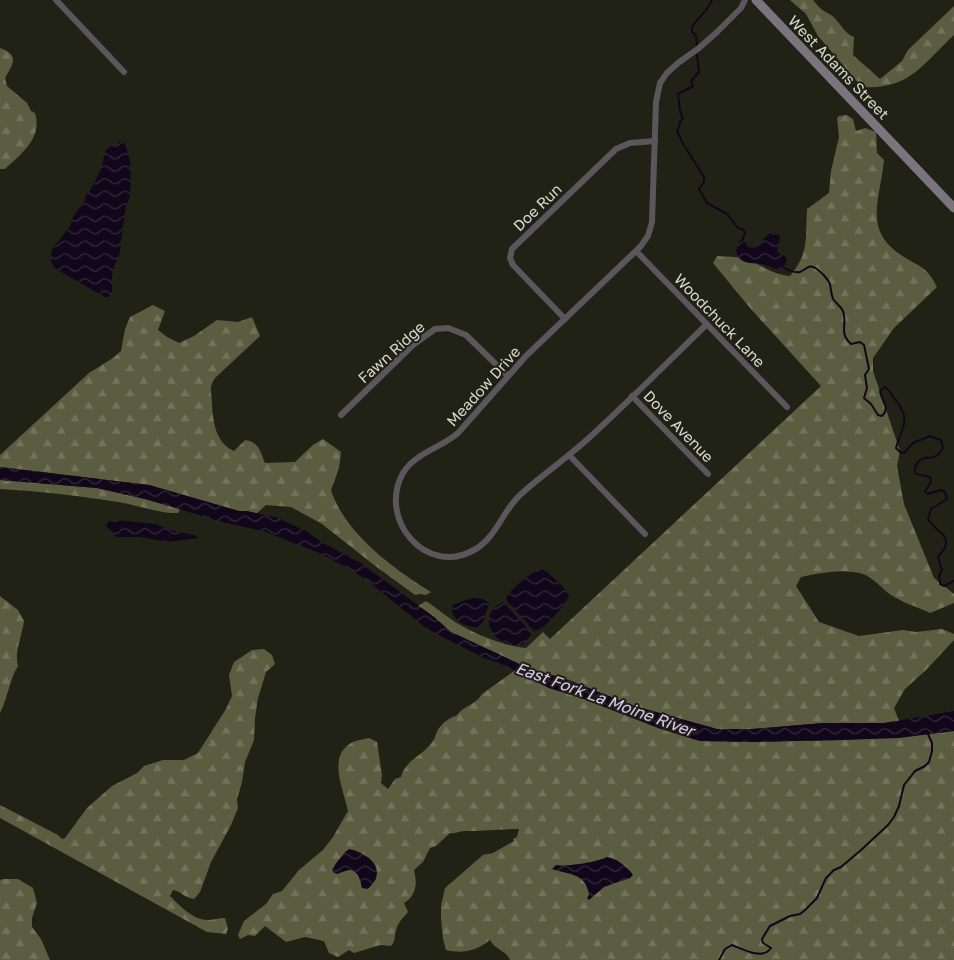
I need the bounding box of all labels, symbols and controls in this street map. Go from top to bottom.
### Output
street label: West Adams Street [785,11,893,123]
street label: Doe Run [509,180,565,234]
street label: Woodchuck Lane [671,270,769,371]
street label: Fawn Ridge [354,317,428,387]
street label: Meadow Drive [442,342,524,430]
street label: Dove Avenue [640,386,718,466]
water label: East Fork La Moine River [513,657,699,742]

